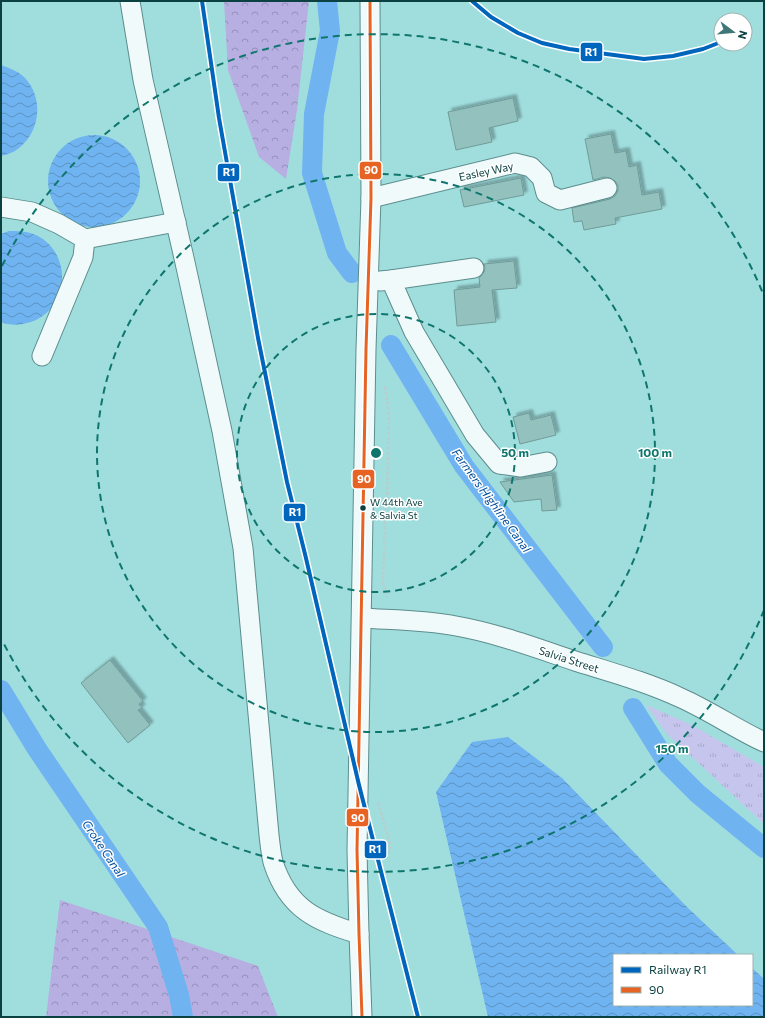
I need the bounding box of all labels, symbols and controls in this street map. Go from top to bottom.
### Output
north arrow [713,12,753,52]
text: N [736,29,750,41]
line badge: R1 [580,42,603,62]
text: R1 [585,45,597,58]
street label: Easley Way [457,159,515,183]
line badge: 90 [359,161,382,180]
line badge: R1 [217,163,240,182]
text: 90 [364,163,378,176]
text: R1 [223,165,235,178]
water label: Farmers Highline Canal [450,445,535,555]
text: 50 m [501,445,529,459]
text: 100 m [638,445,672,459]
centre of rings [369,446,383,460]
line badge: 90 [352,469,375,489]
text: 90 [357,472,371,485]
place label: W 44th Ave & Salvia St [370,496,423,521]
line badge: R1 [283,503,306,522]
marker: W 44th Ave & Salvia St [358,503,368,513]
text: R1 [289,505,301,518]
street label: Salvia Street [537,643,601,675]
text: 150 m [655,741,689,755]
line badge: 90 [346,808,369,827]
text: 90 [351,811,365,824]
water label: Croke Canal [80,817,129,880]
line badge: R1 [364,840,387,859]
text: R1 [369,842,381,855]
legend [613,954,753,1006]
text: Railway R1 [649,962,707,976]
text: 90 [649,982,664,996]

